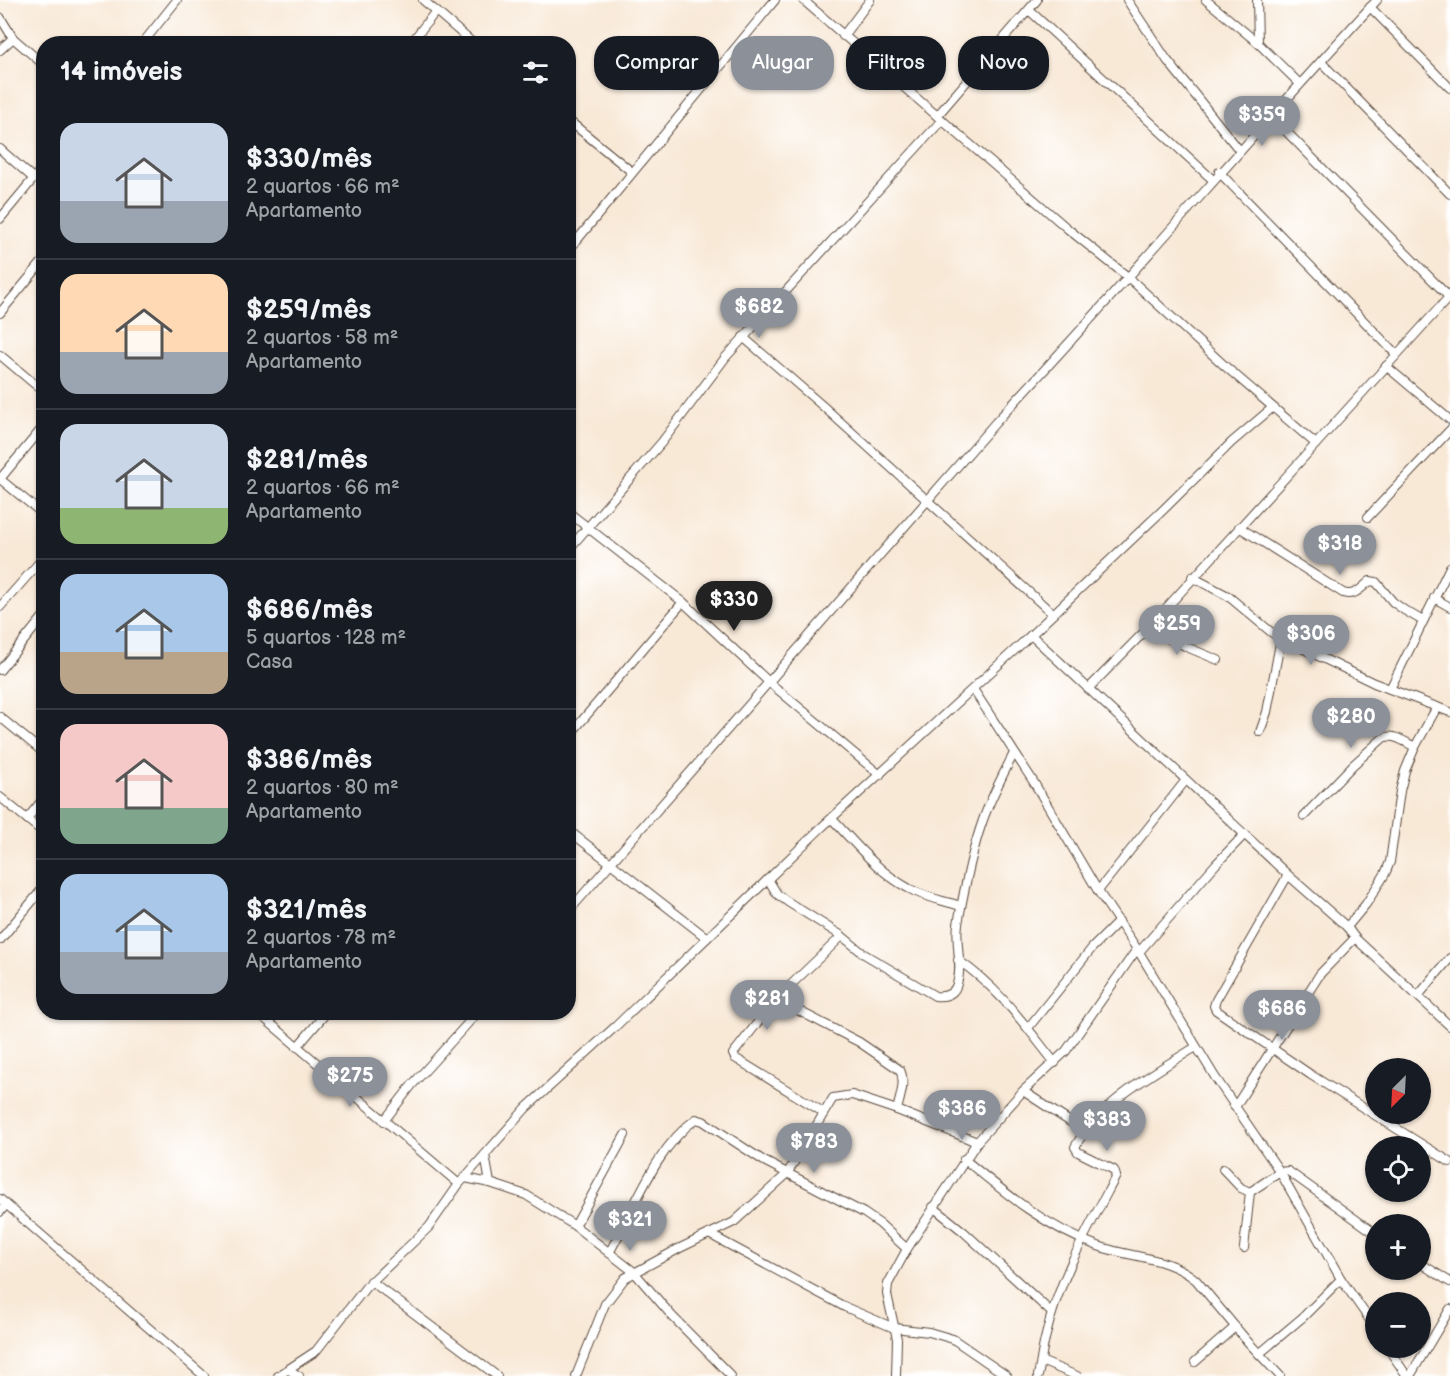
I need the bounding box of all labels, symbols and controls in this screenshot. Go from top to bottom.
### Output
chip: Comprar [594,36,719,90]
chip: Alugar [731,36,834,90]
chip: Filtros [846,36,946,90]
chip: Novo [958,36,1049,90]
icon: filters [519,56,552,89]
text: 14 imóveis [60,57,182,88]
pin: $359 [1226,96,1298,147]
text: $359 [1238,103,1286,127]
text: $330/mês [246,144,372,175]
icon: home [108,147,180,219]
text: 2 quartos · 66 m² [246,175,400,199]
text: Apartamento [246,199,362,223]
pin: $682 [723,288,795,339]
text: $259/mês [246,295,371,326]
text: $682 [734,295,784,319]
icon: home [108,298,180,370]
text: 2 quartos · 58 m² [246,326,398,350]
text: Apartamento [246,350,362,374]
text: $281/mês [246,445,368,476]
icon: home [108,448,180,520]
text: 2 quartos · 66 m² [246,476,400,500]
text: Apartamento [246,500,362,524]
pin: $318 [1304,525,1376,576]
text: $318 [1317,532,1363,556]
pin: $330 [698,581,770,632]
text: $330 [710,588,759,612]
text: $686/mês [246,595,373,626]
icon: home [108,598,180,670]
pin: $259 [1141,605,1213,656]
text: $259 [1153,612,1201,636]
pin: $306 [1275,615,1347,666]
text: $306 [1286,622,1336,646]
text: 5 quartos · 128 m² [246,626,406,650]
text: Casa [246,650,293,674]
pin: $280 [1315,698,1387,749]
text: $280 [1326,705,1376,729]
text: $386/mês [246,745,372,776]
icon: home [108,748,180,820]
text: 2 quartos · 80 m² [246,776,399,800]
text: Apartamento [246,800,362,824]
text: $321/mês [246,895,367,926]
icon: home [108,898,180,970]
text: 2 quartos · 78 m² [246,926,396,950]
text: Apartamento [246,950,362,974]
pin: $281 [731,980,803,1031]
text: $281 [744,987,790,1011]
pin: $686 [1246,990,1318,1041]
text: $686 [1257,997,1307,1021]
pin: $275 [314,1057,386,1108]
north arrow [1365,1058,1431,1124]
map controls [1365,1058,1431,1358]
text: $275 [326,1064,374,1088]
pin: $386 [926,1090,998,1141]
text: $386 [938,1097,987,1121]
pin: $383 [1071,1101,1143,1152]
text: $383 [1083,1108,1131,1132]
pin: $783 [778,1123,850,1174]
text: $783 [790,1130,838,1154]
button: locate [1365,1136,1431,1202]
pin: $321 [594,1201,666,1252]
text: $321 [608,1208,652,1232]
button: + [1365,1214,1431,1280]
button: − [1365,1292,1431,1358]

